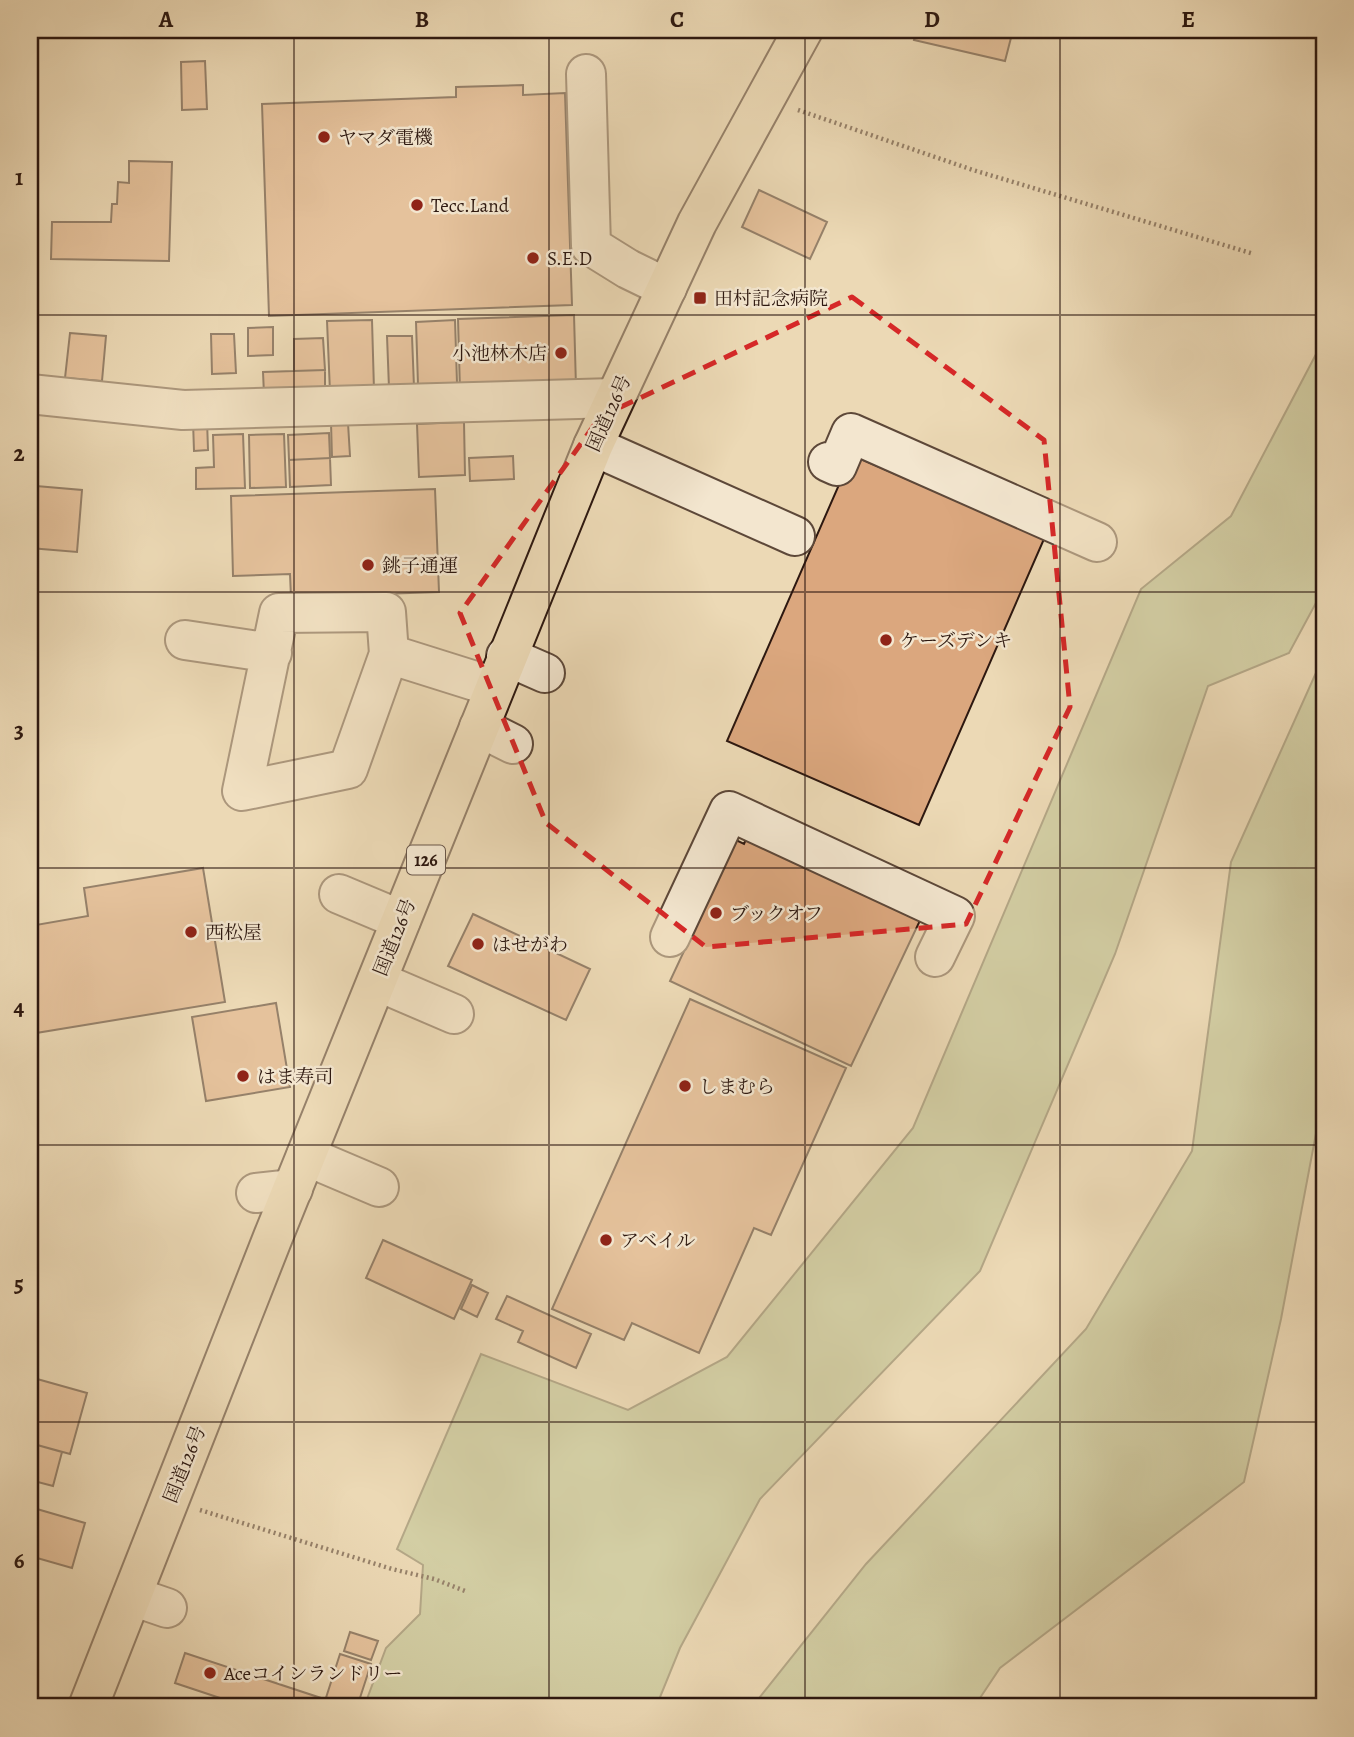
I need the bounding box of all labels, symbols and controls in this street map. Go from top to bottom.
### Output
text: A [158,4,174,35]
text: B [415,4,429,35]
text: C [670,4,684,35]
text: D [924,4,940,35]
text: E [1181,4,1195,35]
place label: ヤマダ電機 [338,125,433,151]
marker: ヤマダ電機 [316,129,332,145]
text: 1 [15,162,23,193]
place label: Tecc.Land [431,193,510,219]
marker: Tecc.Land [409,197,425,213]
place label: S.E.D [547,246,592,272]
marker: S.E.D [525,250,541,266]
place label: 田村記念病院 [714,286,828,312]
marker: 田村記念病院 [692,290,708,306]
place label: 小池林木店 [452,341,547,367]
marker: 小池林木店 [553,345,569,361]
street label: 国道126号 [581,371,637,456]
text: 2 [13,438,25,469]
place label: 銚子通運 [382,553,458,579]
marker: 銚子通運 [360,557,376,573]
place label: ケーズデンキ [900,628,1012,654]
marker: ケーズデンキ [878,632,894,648]
text: 3 [14,715,24,746]
road number: 126 [407,846,445,874]
street label: 国道126号 [368,895,422,980]
place label: ブックオフ [730,901,823,927]
marker: ブックオフ [708,905,724,921]
place label: 西松屋 [205,920,262,946]
marker: 西松屋 [183,924,199,940]
place label: はせがわ [492,932,568,958]
marker: はせがわ [470,936,486,952]
text: 4 [14,992,25,1023]
place label: はま寿司 [257,1064,333,1090]
marker: はま寿司 [235,1068,251,1084]
place label: しまむら [699,1074,775,1100]
marker: しまむら [677,1078,693,1094]
place label: アベイル [620,1228,695,1254]
marker: アベイル [598,1232,614,1248]
text: 5 [14,1268,24,1299]
street label: 国道126号 [158,1422,212,1507]
text: 6 [14,1545,25,1576]
place label: Aceコインランドリー [223,1661,403,1687]
marker: Aceコインランドリー [202,1665,218,1681]

